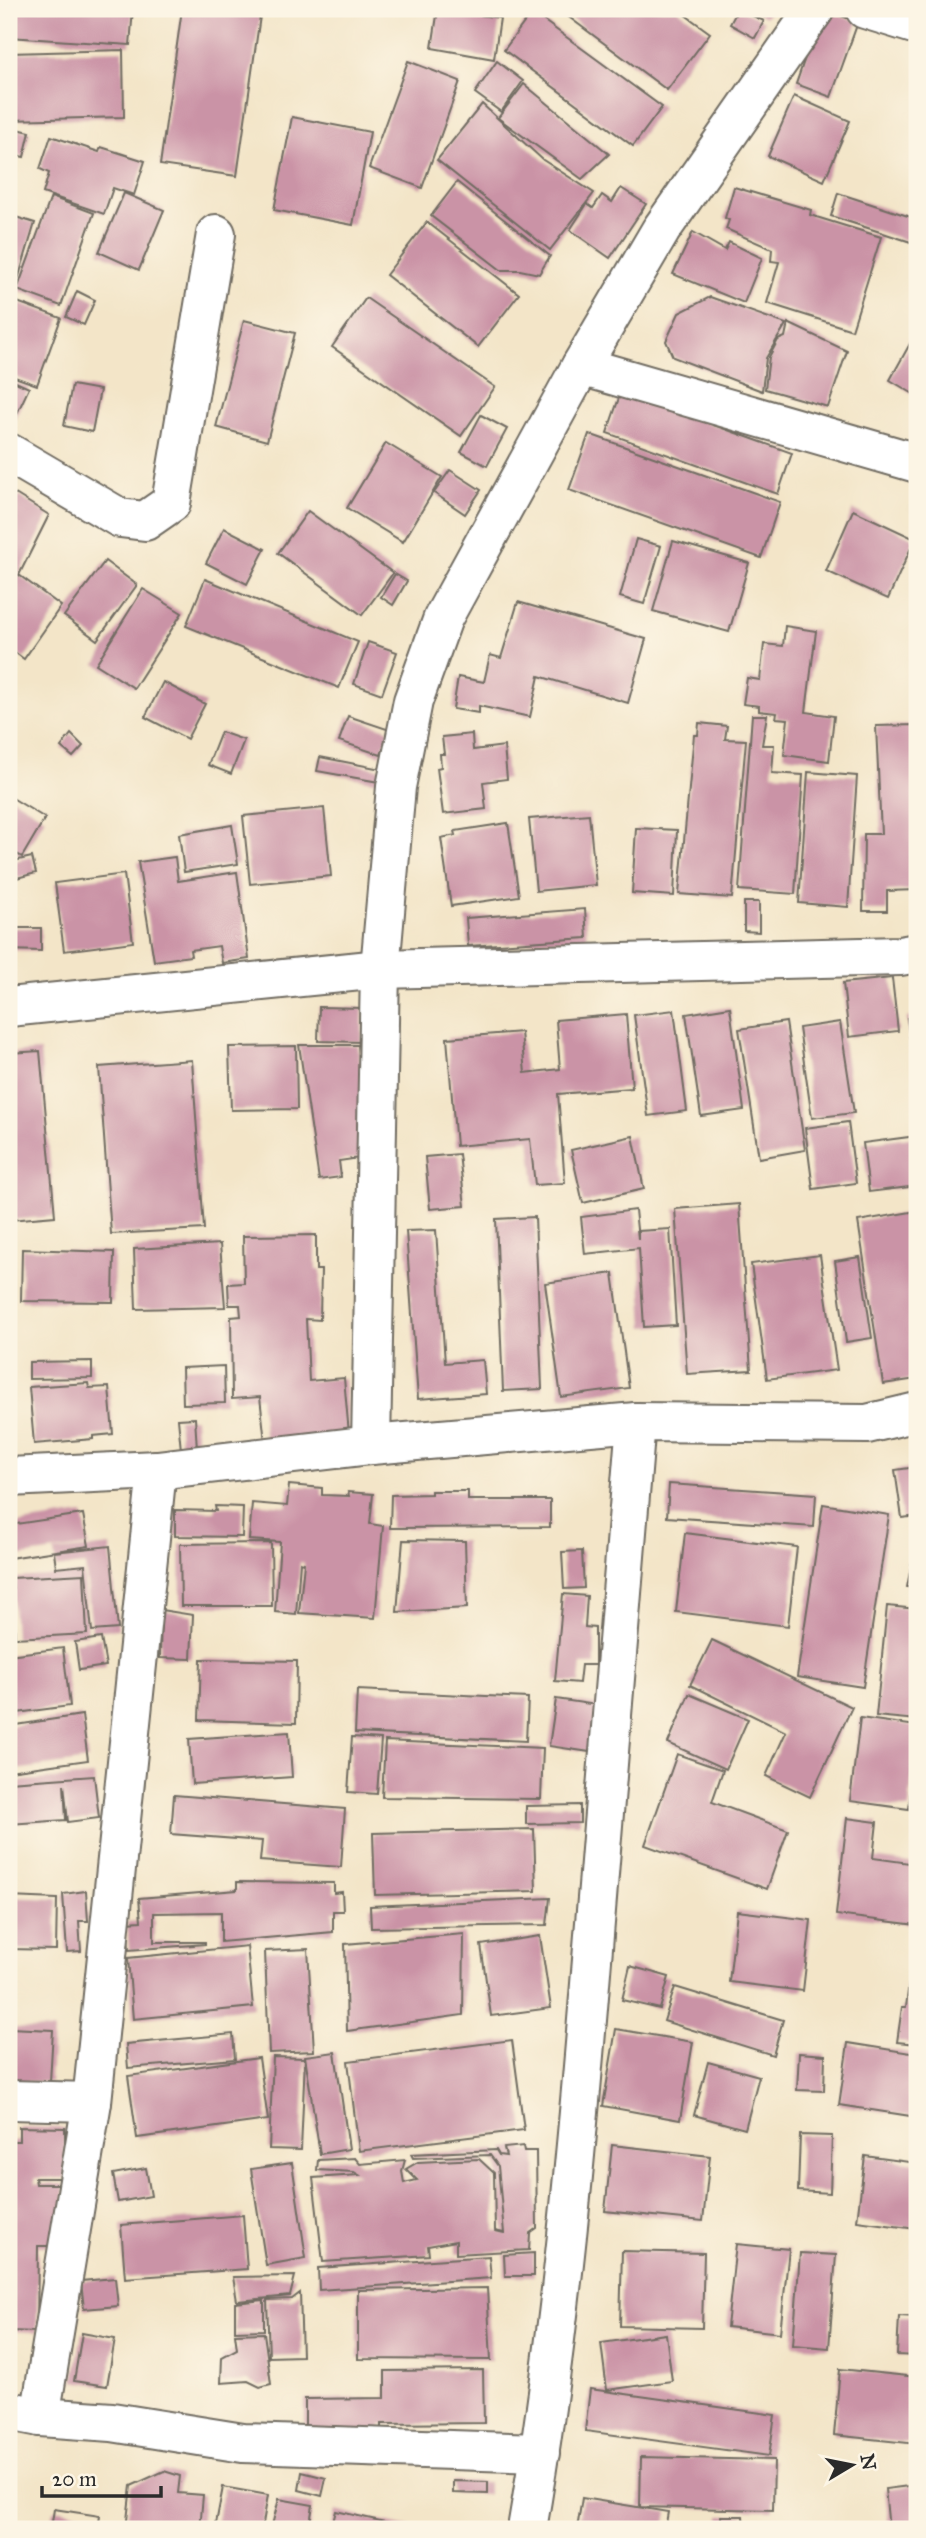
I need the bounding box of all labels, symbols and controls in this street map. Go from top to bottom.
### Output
north arrow [818,2430,888,2500]
text: N [856,2452,881,2472]
scale bar [42,2454,161,2498]
text: 20 m [52,2466,97,2492]

